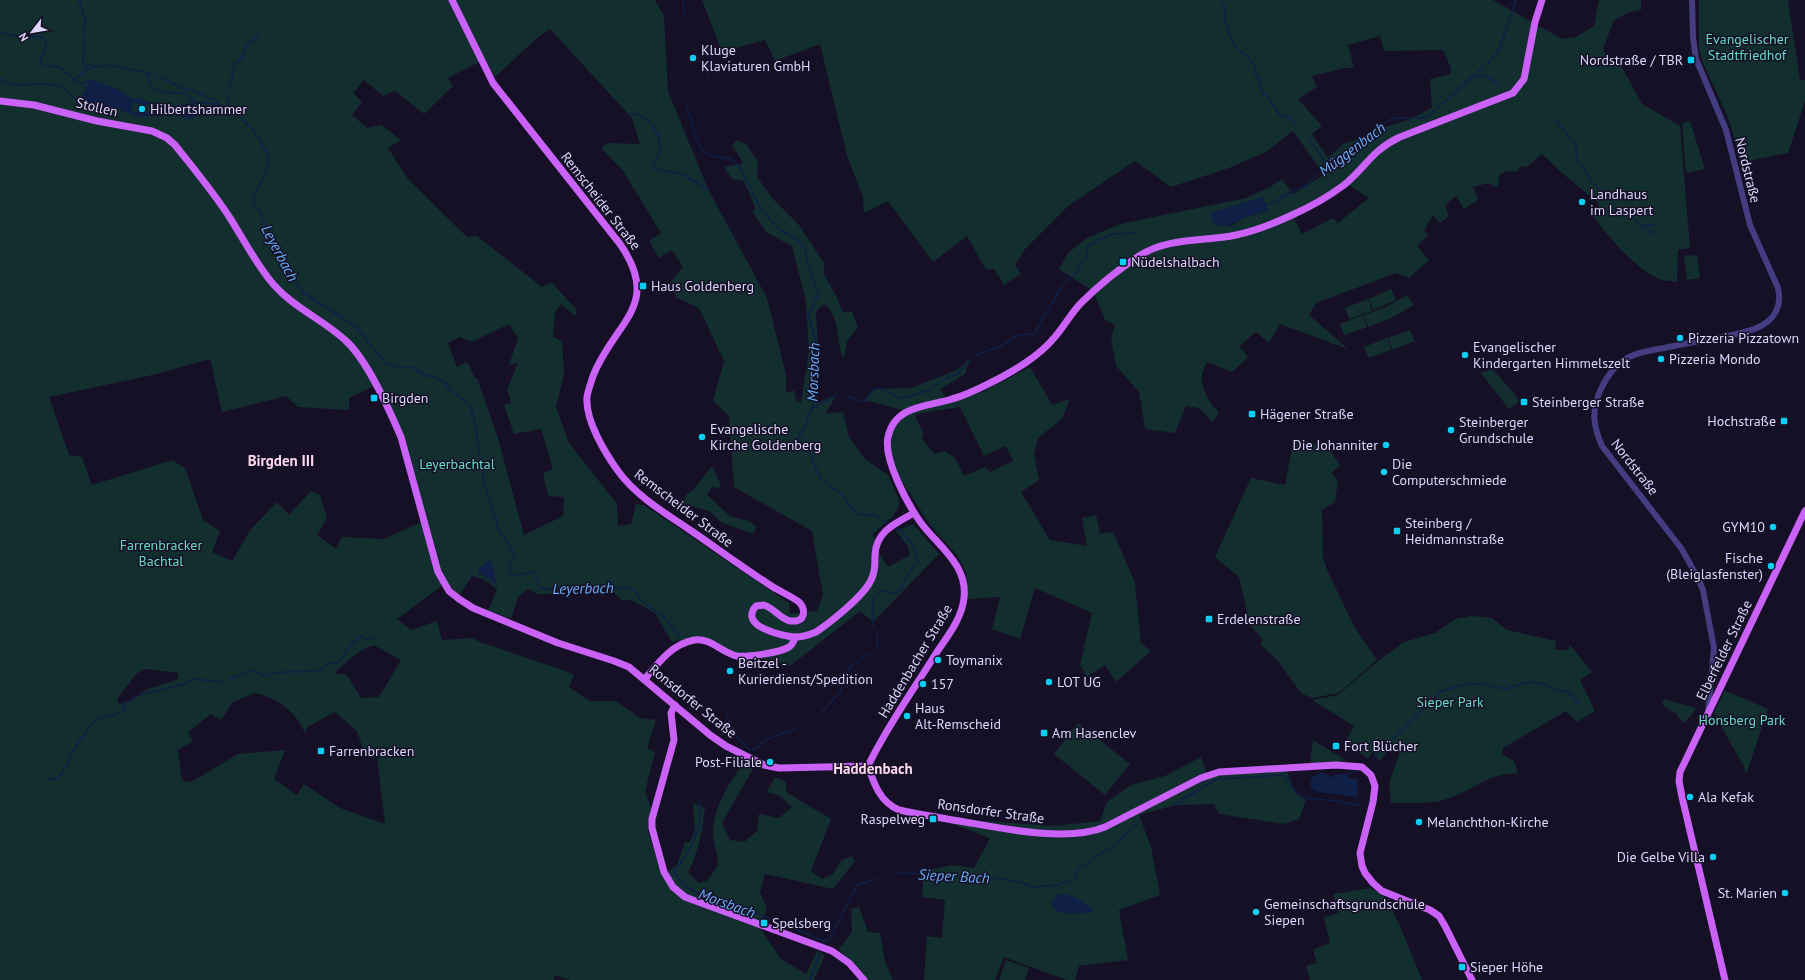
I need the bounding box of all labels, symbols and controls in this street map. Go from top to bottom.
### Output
north arrow [12,12,52,52]
text: N [16,30,31,44]
park label: Evangelischer Stadtfriedhof [1705,30,1789,64]
place label: Kluge Klaviaturen GmbH [701,41,810,75]
place label: Nordstraße / TBR [1580,51,1683,69]
marker: Kluge Klaviaturen GmbH [688,53,698,63]
marker: Nordstraße / TBR [1686,55,1696,65]
street label: Stollen [74,93,120,121]
place label: Hilbertshammer [150,100,247,118]
marker: Hilbertshammer [137,104,147,114]
water label: Müggenbach [1315,118,1389,180]
street label: Nordstraße [1731,135,1765,205]
street label: Remscheider Straße [557,148,645,254]
place label: Landhaus im Laspert [1590,185,1654,219]
marker: Landhaus im Laspert [1577,197,1587,207]
water label: Leyerbach [257,221,303,285]
place label: Nüdelshalbach [1131,253,1220,271]
marker: Nüdelshalbach [1118,257,1128,267]
place label: Haus Goldenberg [651,277,754,295]
marker: Haus Goldenberg [638,281,648,291]
place label: Pizzeria Pizzatown [1688,329,1799,347]
marker: Pizzeria Pizzatown [1675,333,1685,343]
place label: Evangelischer Kindergarten Himmelszelt [1473,338,1630,372]
water label: Morsbach [802,342,824,402]
marker: Evangelischer Kindergarten Himmelszelt [1460,350,1470,360]
place label: Pizzeria Mondo [1669,350,1760,368]
marker: Pizzeria Mondo [1656,354,1666,364]
place label: Birgden [382,389,429,407]
marker: Birgden [369,393,379,403]
place label: Steinberger Straße [1532,393,1644,411]
marker: Steinberger Straße [1519,397,1529,407]
place label: Hägener Straße [1260,405,1354,423]
marker: Hägener Straße [1247,409,1257,419]
place label: Hochstraße [1707,412,1776,430]
place label: Steinberger Grundschule [1459,413,1534,447]
marker: Hochstraße [1779,416,1789,426]
place label: Evangelische Kirche Goldenberg [710,420,821,454]
marker: Steinberger Grundschule [1446,425,1456,435]
marker: Evangelische Kirche Goldenberg [697,432,707,442]
street label: Nordstraße [1607,435,1663,499]
place label: Die Johanniter [1293,436,1378,454]
marker: Die Johanniter [1381,440,1391,450]
district label: Birgden III [248,451,314,470]
park label: Leyerbachtal [419,455,495,473]
place label: Die Computerschmiede [1392,455,1507,489]
street label: Remscheider Straße [631,465,737,551]
marker: Die Computerschmiede [1379,467,1389,477]
place label: Steinberg / Heidmannstraße [1405,514,1504,548]
place label: GYM10 [1722,518,1765,536]
marker: GYM10 [1768,522,1778,532]
marker: Steinberg / Heidmannstraße [1392,526,1402,536]
park label: Farrenbracker Bachtal [120,536,202,570]
place label: Fische (Bleiglasfenster) [1666,549,1763,583]
marker: Fische (Bleiglasfenster) [1766,561,1776,571]
water label: Leyerbach [552,578,614,598]
street label: Elberfelder Straße [1692,597,1756,703]
street label: Haddenbacher Straße [874,601,956,721]
place label: Erdelenstraße [1217,610,1301,628]
marker: Erdelenstraße [1204,614,1214,624]
place label: Toymanix [946,651,1003,669]
place label: Beitzel - Kurierdienst/Spedition [738,654,873,688]
marker: Toymanix [933,655,943,665]
street label: Ronsdorfer Straße [645,660,741,742]
marker: Beitzel - Kurierdienst/Spedition [725,666,735,676]
place label: LOT UG [1057,673,1101,691]
place label: 157 [931,675,954,693]
marker: LOT UG [1044,677,1054,687]
marker: 157 [918,679,928,689]
park label: Sieper Park [1416,693,1484,711]
place label: Haus Alt-Remscheid [915,699,1001,733]
marker: Haus Alt-Remscheid [902,711,912,721]
park label: Honsberg Park [1699,711,1786,729]
place label: Am Hasenclev [1052,724,1137,742]
marker: Am Hasenclev [1039,728,1049,738]
place label: Fort Blücher [1344,737,1418,755]
marker: Fort Blücher [1331,741,1341,751]
place label: Farrenbracken [329,742,414,760]
marker: Farrenbracken [316,746,326,756]
place label: Post-Filiale [695,753,762,771]
marker: Post-Filiale [765,757,775,767]
district label: Haddenbach [833,759,913,778]
place label: Ala Kefak [1698,788,1754,806]
marker: Ala Kefak [1685,792,1695,802]
street label: Ronsdorfer Straße [936,795,1046,827]
place label: Raspelweg [861,810,925,828]
place label: Melanchthon-Kirche [1427,813,1549,831]
marker: Raspelweg [928,814,938,824]
marker: Melanchthon-Kirche [1414,817,1424,827]
place label: Die Gelbe Villa [1617,848,1705,866]
marker: Die Gelbe Villa [1708,852,1718,862]
water label: Sieper Bach [918,865,990,887]
water label: Morsbach [696,884,758,922]
place label: St. Marien [1718,884,1777,902]
marker: St. Marien [1780,888,1790,898]
place label: Gemeinschaftsgrundschule Siepen [1264,895,1425,929]
marker: Gemeinschaftsgrundschule Siepen [1251,907,1261,917]
place label: Spelsberg [772,914,831,932]
marker: Spelsberg [759,918,769,928]
place label: Sieper Höhe [1470,958,1543,976]
marker: Sieper Höhe [1457,962,1467,972]

